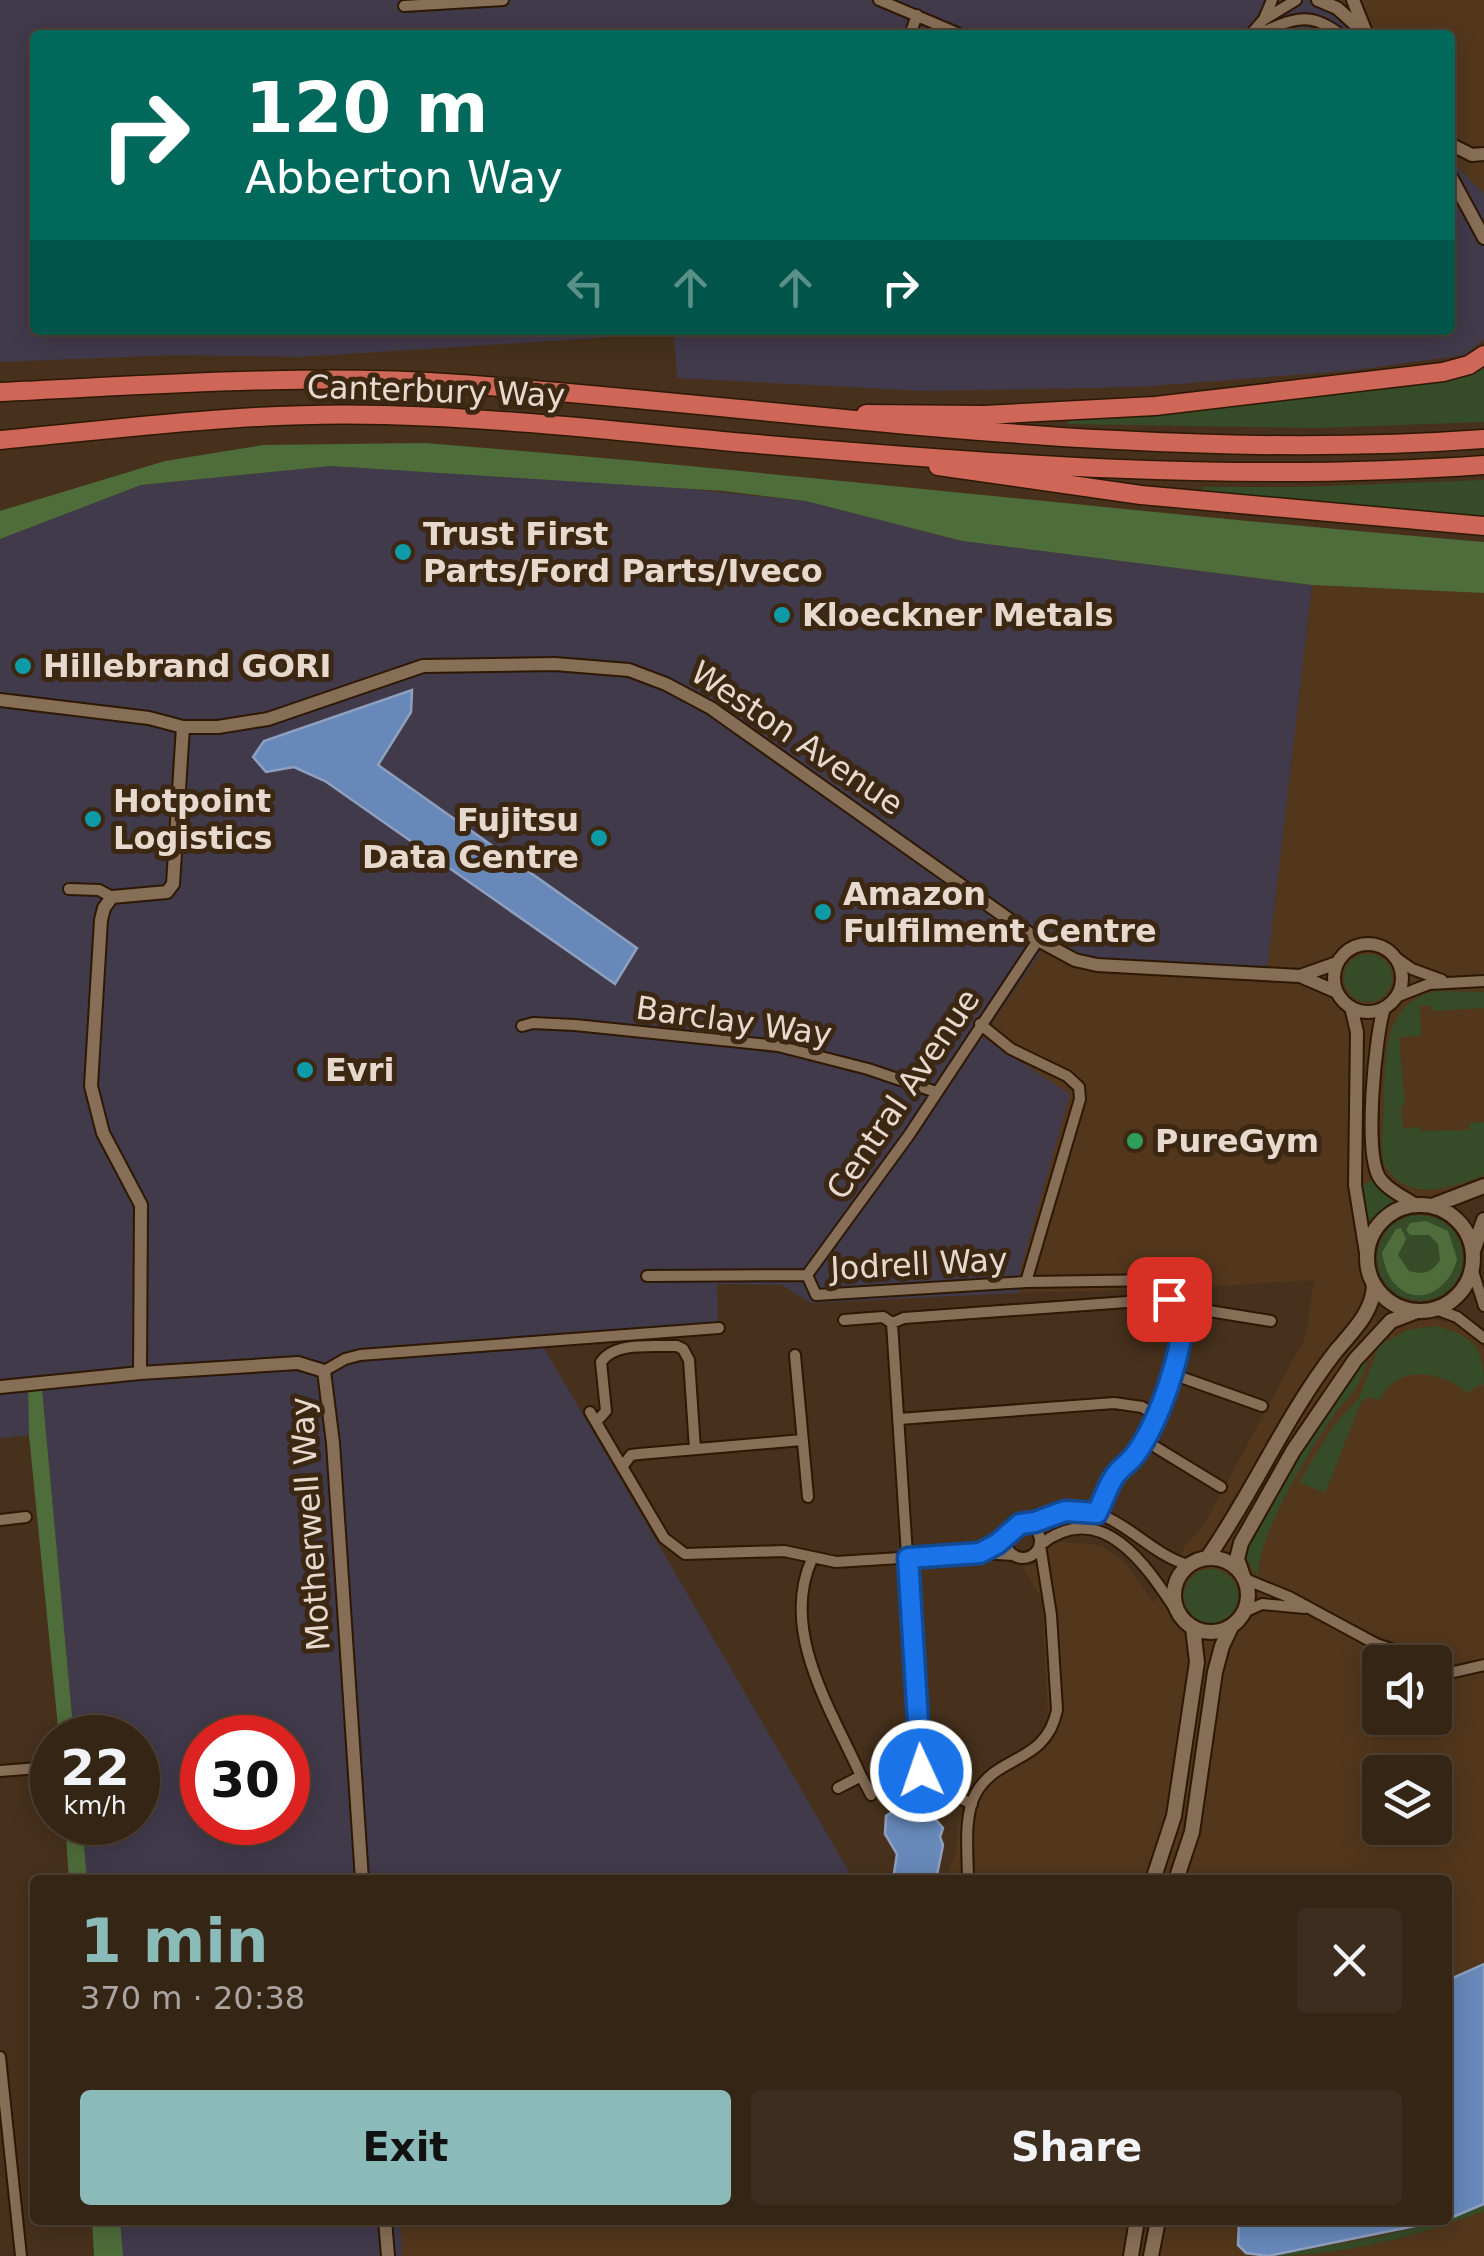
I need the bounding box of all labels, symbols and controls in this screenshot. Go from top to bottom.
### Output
text: 120 m [245,67,488,149]
icon: right [80,70,210,200]
text: Abberton Way [245,151,563,204]
icon: left [558,260,613,315]
icon: ahead [663,260,718,315]
icon: ahead [768,260,823,315]
icon: right [873,260,928,315]
street label: Canterbury Way [306,367,566,415]
place label: Trust First Parts/Ford Parts/Iveco [423,515,823,590]
marker: Trust First Parts/Ford Parts/Iveco [392,541,414,563]
place label: Kloeckner Metals [802,596,1114,634]
marker: Kloeckner Metals [771,604,793,626]
place label: Hillebrand GORI [43,647,332,685]
street label: Weston Avenue [684,653,910,823]
marker: Hillebrand GORI [12,655,34,677]
place label: Hotpoint Logistics [113,782,273,857]
place label: Fujitsu Data Centre [362,801,579,876]
marker: Hotpoint Logistics [82,808,104,830]
marker: Fujitsu Data Centre [588,827,610,849]
place label: Amazon Fulfilment Centre [843,875,1157,950]
marker: Amazon Fulfilment Centre [812,901,834,923]
street label: Central Avenue [819,982,987,1206]
street label: Barclay Way [634,988,834,1054]
place label: Evri [325,1051,394,1089]
marker: Evri [294,1059,316,1081]
place label: PureGym [1155,1122,1319,1160]
marker: PureGym [1124,1130,1146,1152]
street label: Jodrell Way [827,1240,1009,1288]
pin [1127,1257,1212,1342]
icon: arrive [1142,1272,1197,1327]
street label: Motherwell Way [282,1396,338,1652]
map controls [1362,1645,1452,1845]
button: sound [1362,1645,1452,1735]
speed limit sign: 30 [180,1715,310,1845]
position arrow [869,1719,973,1823]
text: 22 [60,1739,130,1797]
button: layers [1362,1755,1452,1845]
text: km/h [63,1791,127,1820]
text: 1 min [80,1906,268,1976]
button: close [1297,1908,1402,2013]
text: 370 m · 20:38 [80,1979,305,2017]
button: Exit [80,2090,731,2205]
button: Share [751,2090,1402,2205]

